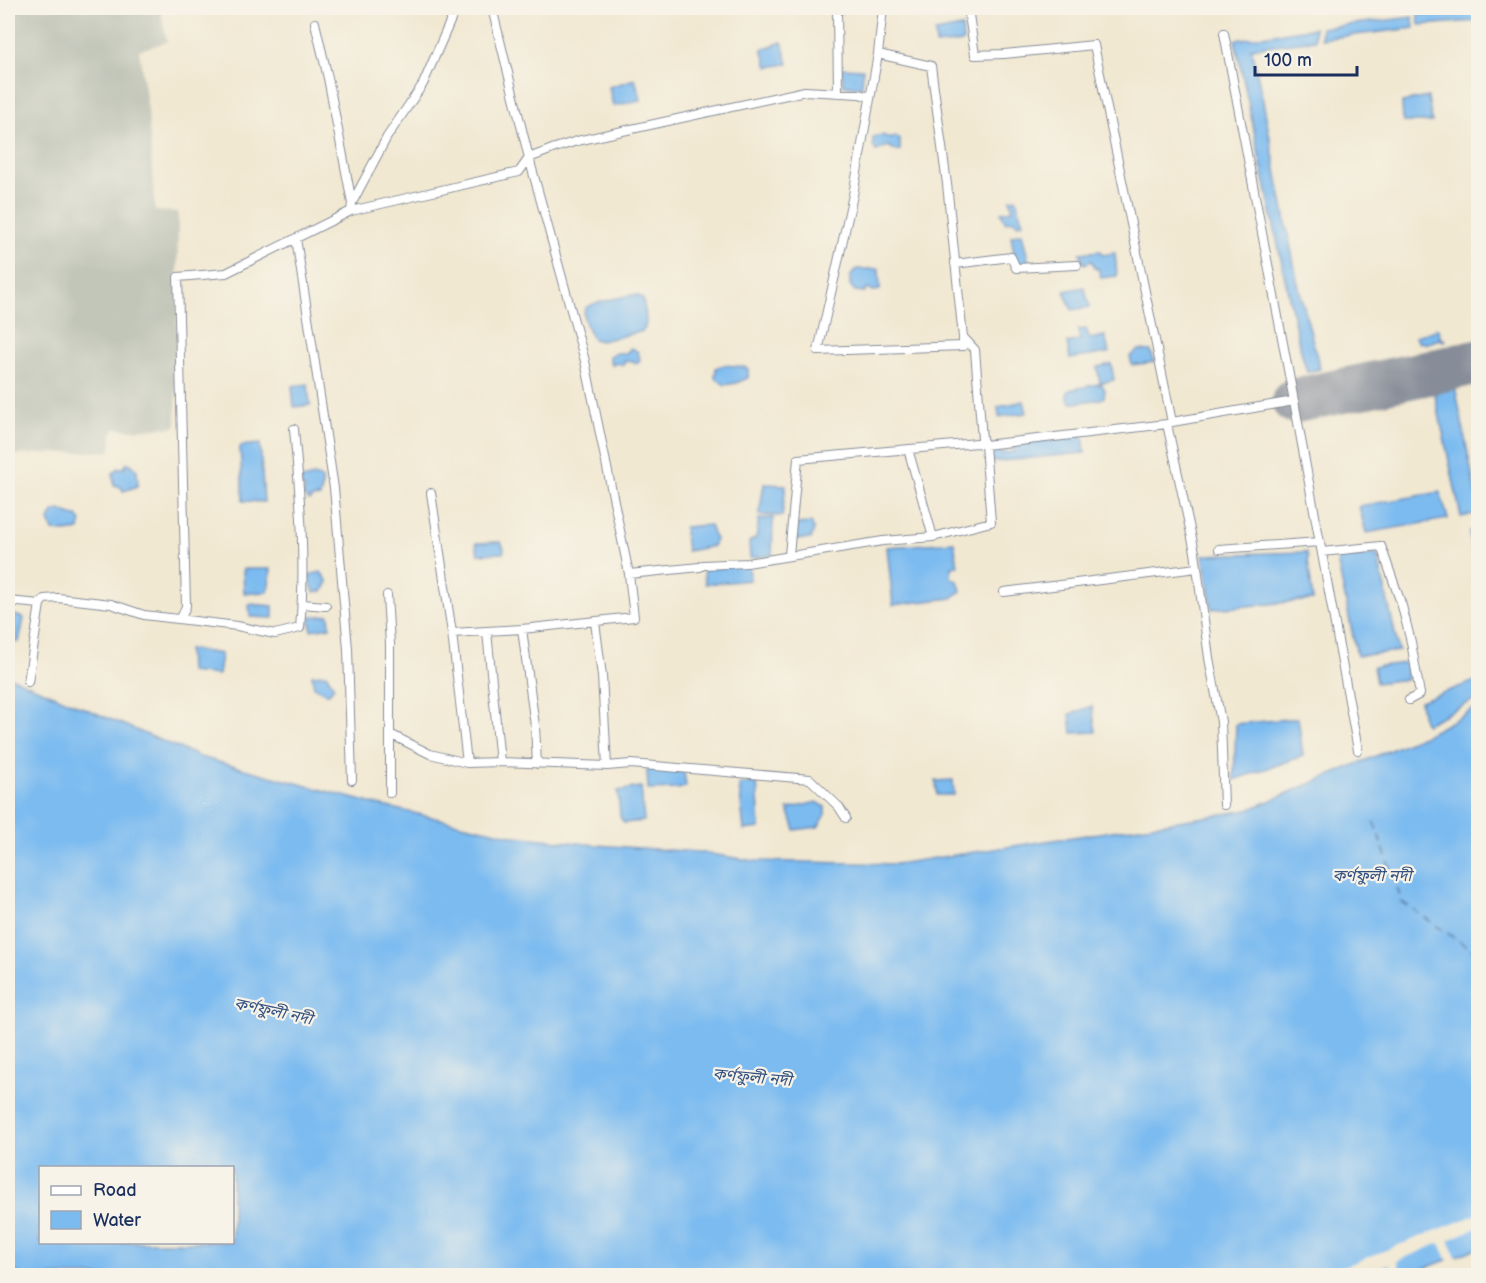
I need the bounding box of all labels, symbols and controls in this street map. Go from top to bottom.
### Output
scale bar [1255,39,1357,77]
text: 100 m [1264,50,1312,71]
water label: কর্ণফুলী নদী [1332,866,1414,886]
water label: কর্ণফুলী নদী [232,993,317,1030]
water label: কর্ণফুলী নদী [712,1064,795,1091]
legend [39,1166,234,1244]
text: Road [93,1180,137,1201]
text: Water [93,1210,141,1231]

